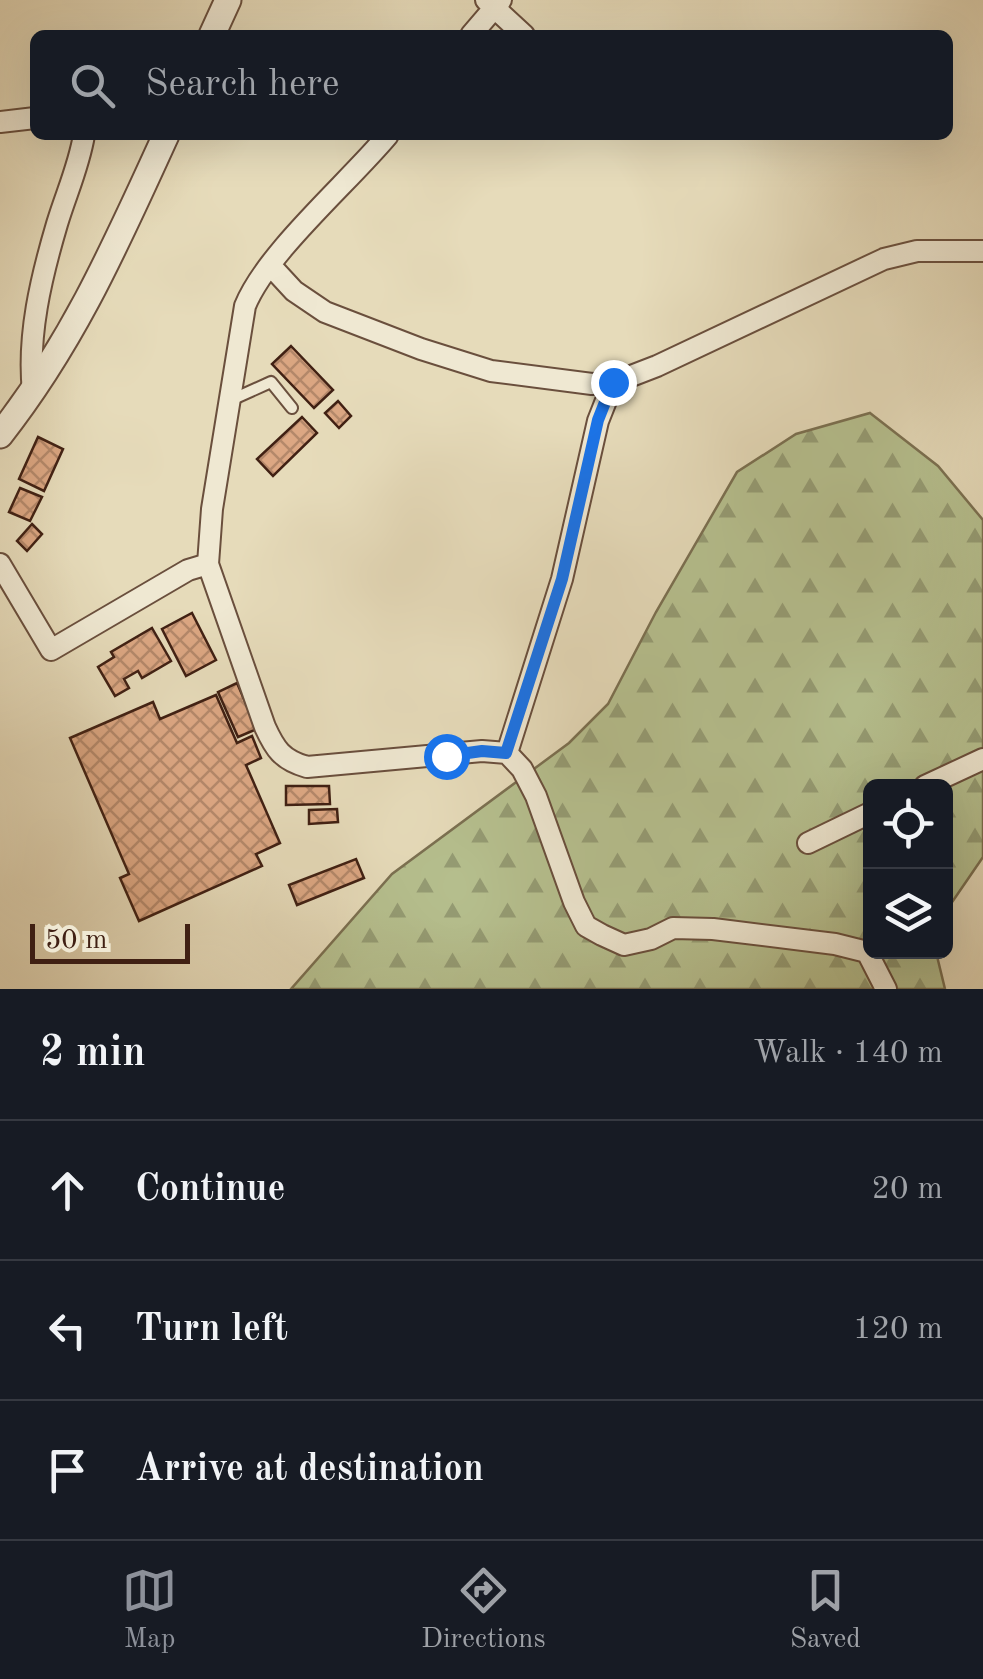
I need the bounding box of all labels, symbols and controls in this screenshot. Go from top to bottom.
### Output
search box [30,30,953,140]
icon: search [65,58,120,113]
text: Search here [145,66,340,104]
route end [591,360,637,406]
route start [424,734,470,780]
map controls [863,779,953,959]
button: locate [863,779,953,869]
button: layers [863,869,953,959]
scale bar [30,919,190,964]
text: 50 m [45,927,108,955]
text: 2 min [40,1033,146,1075]
text: Walk · 140 m [753,1038,943,1070]
icon: ahead [40,1163,95,1218]
text: Continue [135,1171,285,1209]
text: 20 m [872,1174,943,1206]
icon: left [40,1303,95,1358]
text: Turn left [135,1311,288,1349]
text: 120 m [853,1314,943,1346]
icon: arrive [40,1443,95,1498]
text: Arrive at destination [135,1451,484,1489]
tab: Map [122,1563,177,1658]
tab: Directions [421,1563,546,1658]
tab: Saved [790,1563,861,1658]

